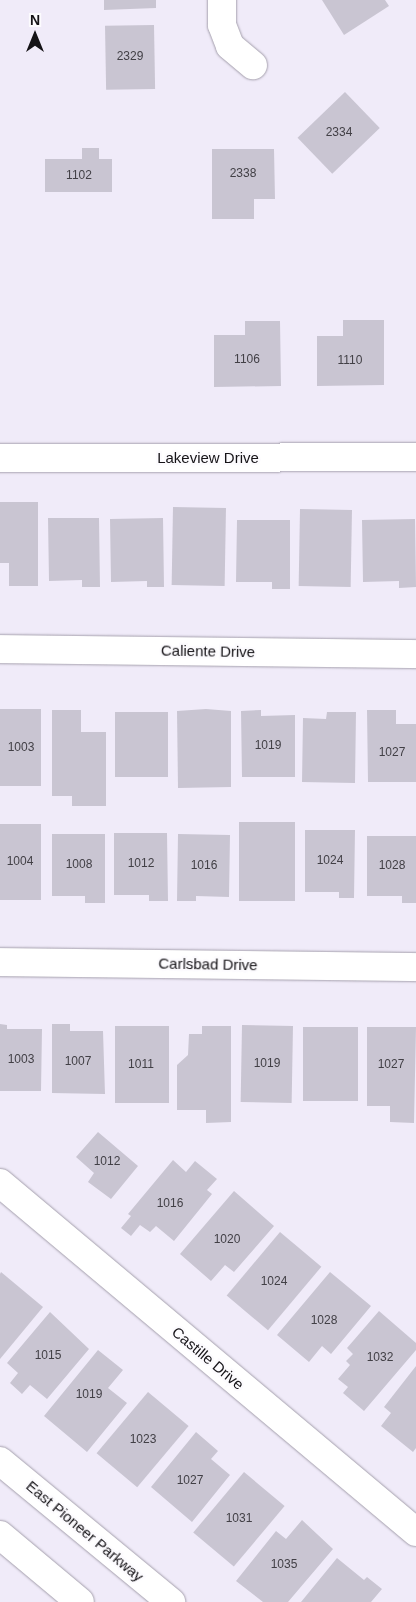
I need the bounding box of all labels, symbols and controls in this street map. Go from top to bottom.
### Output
north arrow [10,10,60,60]
text: N [30,12,40,28]
house number: 2329 [117,50,143,64]
house number: 2334 [326,126,352,140]
house number: 2338 [230,167,256,181]
house number: 1102 [66,169,92,183]
house number: 1106 [234,353,260,367]
house number: 1110 [338,354,362,368]
street label: Lakeview Drive [157,449,259,467]
street label: Caliente Drive [161,641,255,661]
house number: 1019 [255,739,281,753]
house number: 1003 [8,741,34,755]
house number: 1027 [379,746,405,760]
house number: 1024 [317,854,343,868]
house number: 1004 [7,855,33,869]
house number: 1012 [128,857,154,871]
house number: 1008 [66,858,92,872]
house number: 1016 [191,859,217,873]
house number: 1028 [379,859,405,873]
street label: Carlsbad Drive [158,954,258,974]
house number: 1003 [8,1053,34,1067]
house number: 1007 [65,1055,91,1069]
house number: 1019 [254,1057,280,1071]
house number: 1011 [128,1058,154,1072]
house number: 1027 [378,1058,404,1072]
house number: 1012 [94,1155,120,1169]
house number: 1016 [157,1197,183,1211]
house number: 1020 [214,1233,240,1247]
house number: 1024 [261,1275,287,1289]
house number: 1028 [311,1314,337,1328]
street label: Castille Drive [168,1323,248,1393]
house number: 1015 [35,1349,61,1363]
house number: 1032 [367,1351,393,1365]
house number: 1019 [76,1388,102,1402]
house number: 1023 [130,1433,156,1447]
house number: 1027 [177,1474,203,1488]
street label: East Pioneer Parkway [23,1477,147,1585]
house number: 1031 [226,1512,252,1526]
house number: 1035 [271,1558,297,1572]

